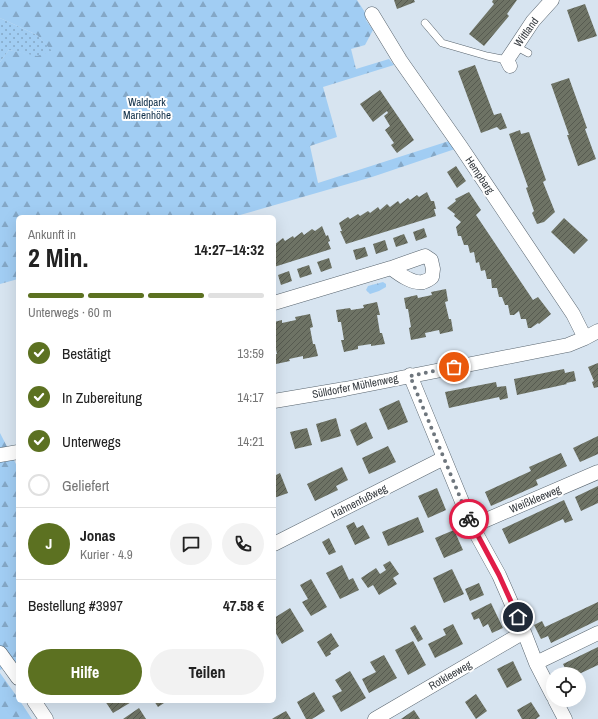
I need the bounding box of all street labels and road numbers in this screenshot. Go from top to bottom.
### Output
street label: Wittland [511,14,541,50]
street label: Hempbarg [462,154,498,196]
street label: Sülldorfer Mühlenweg [311,371,399,401]
street label: Hahnenfußweg [329,481,389,521]
street label: Weißkleeweg [507,482,563,516]
street label: Rotkleeweg [426,657,474,693]

